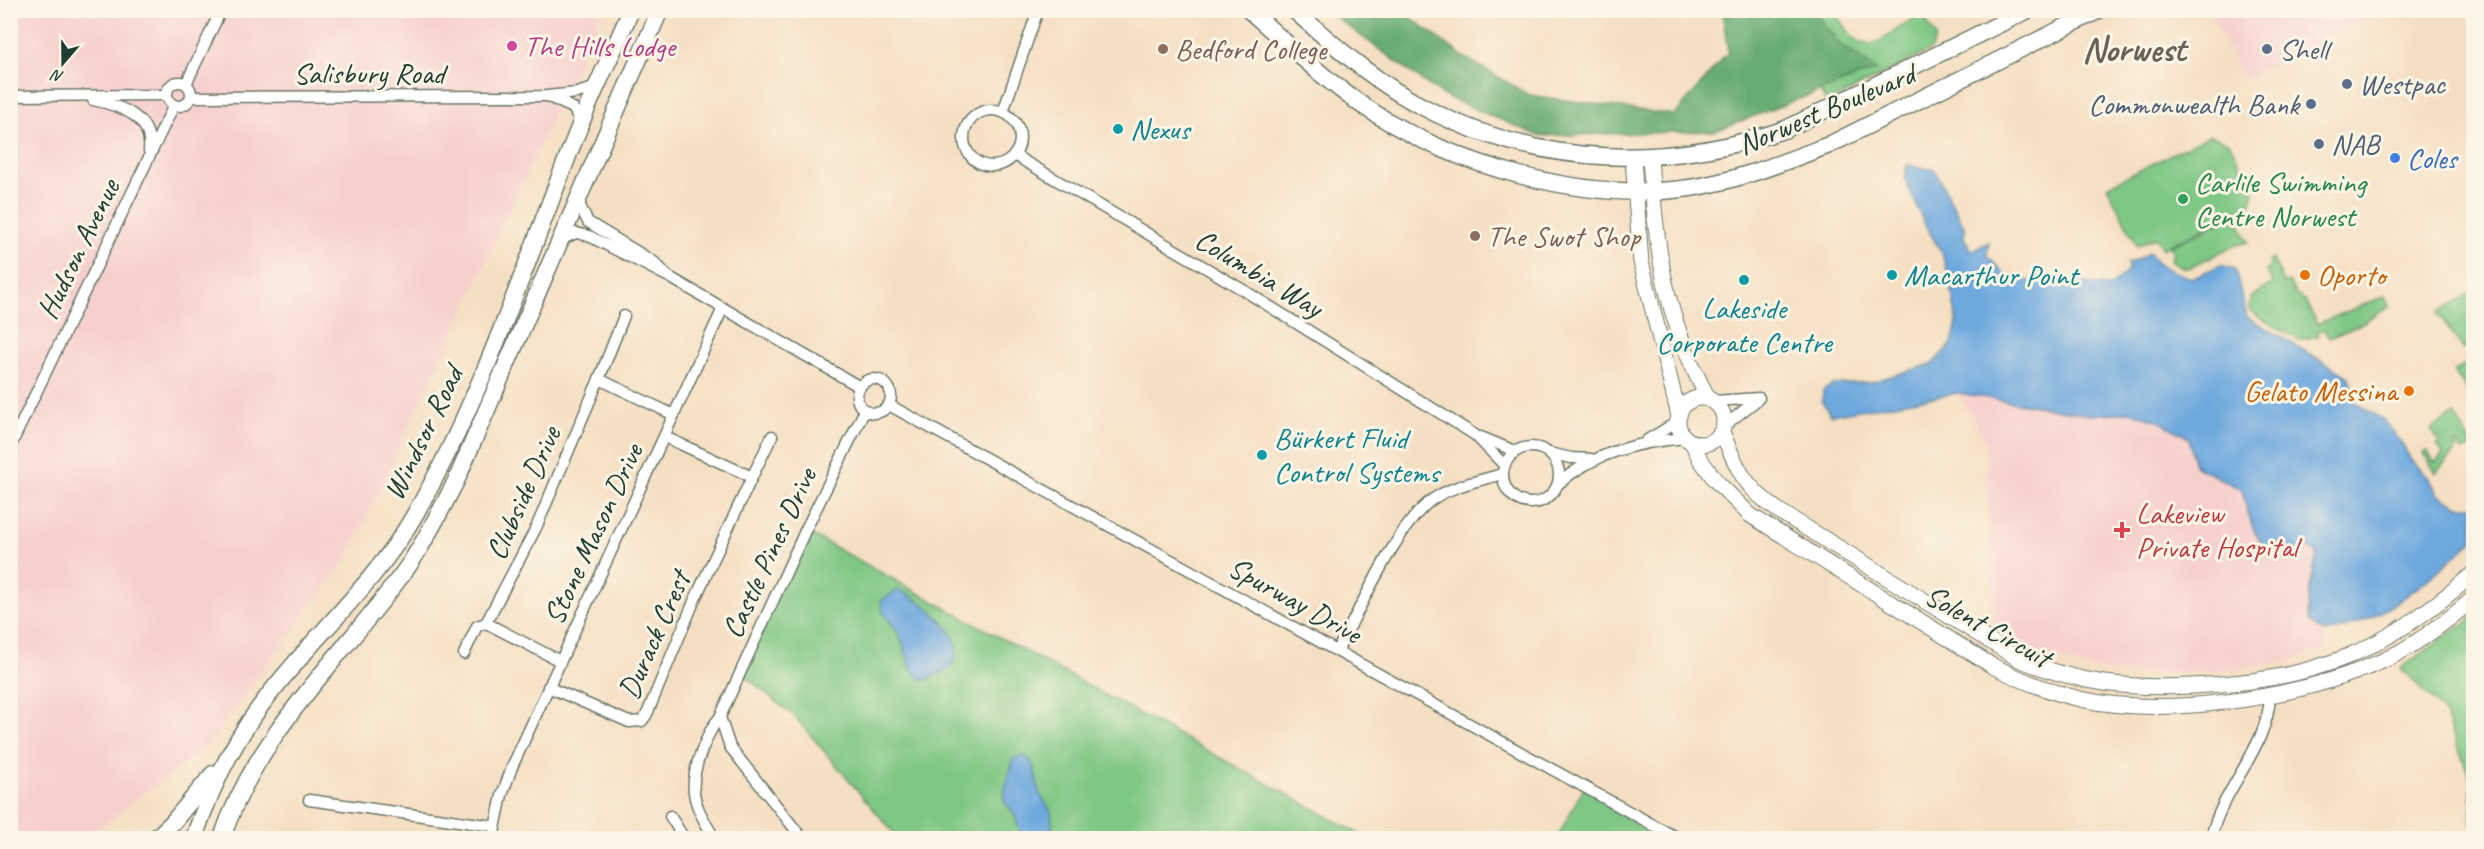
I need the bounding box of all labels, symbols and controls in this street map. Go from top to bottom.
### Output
district label: Norwest [2082,26,2190,72]
place label: The Hills Lodge [524,27,677,65]
place label: Bedford College [1175,30,1329,68]
place label: Shell [2279,30,2333,68]
north arrow [33,33,93,93]
marker: The Hills Lodge [505,39,519,53]
marker: Bedford College [1156,42,1170,56]
marker: Shell [2260,42,2274,56]
street label: Norwest Boulevard [1732,53,1924,163]
street label: Salisbury Road [294,54,449,92]
text: N [47,64,66,87]
place label: Westpac [2359,65,2446,103]
marker: Westpac [2340,77,2354,91]
place label: Commonwealth Bank [2088,85,2301,123]
marker: Commonwealth Bank [2304,97,2318,111]
place label: Nexus [1130,110,1192,148]
marker: Nexus [1111,122,1125,136]
place label: NAB [2331,125,2382,163]
marker: NAB [2312,137,2326,151]
place label: Coles [2407,139,2460,177]
marker: Coles [2388,151,2402,165]
place label: Carlile Swimming Centre Norwest [2195,163,2368,235]
street label: Hudson Avenue [28,171,129,325]
marker: Carlile Swimming Centre Norwest [2176,192,2190,206]
place label: The Swot Shop [1487,217,1642,255]
street label: Columbia Way [1188,220,1332,327]
marker: The Swot Shop [1468,229,1482,243]
place label: Macarthur Point [1904,256,2081,294]
place label: Oporto [2317,256,2389,294]
marker: Macarthur Point [1885,268,1899,282]
marker: Oporto [2298,268,2312,282]
marker: Lakeside Corporate Centre [1737,273,1751,287]
place label: Lakeside Corporate Centre [1656,289,1834,361]
street label: Windsor Road [374,356,473,506]
place label: Gelato Messina [2244,372,2400,410]
marker: Gelato Messina [2402,384,2416,398]
street label: Clubside Drive [477,419,570,565]
place label: Bürkert Fluid Control Systems [1274,419,1442,491]
street label: Stone Mason Drive [535,436,652,630]
marker: Bürkert Fluid Control Systems [1255,448,1269,462]
street label: Castle Pines Drive [713,460,826,644]
place label: Lakeview Private Hospital [2136,494,2302,566]
marker: Lakeview Private Hospital [2113,521,2131,539]
street label: Spurway Drive [1222,548,1370,653]
street label: Durack Crest [609,562,700,704]
street label: Solent Circuit [1918,576,2061,678]

